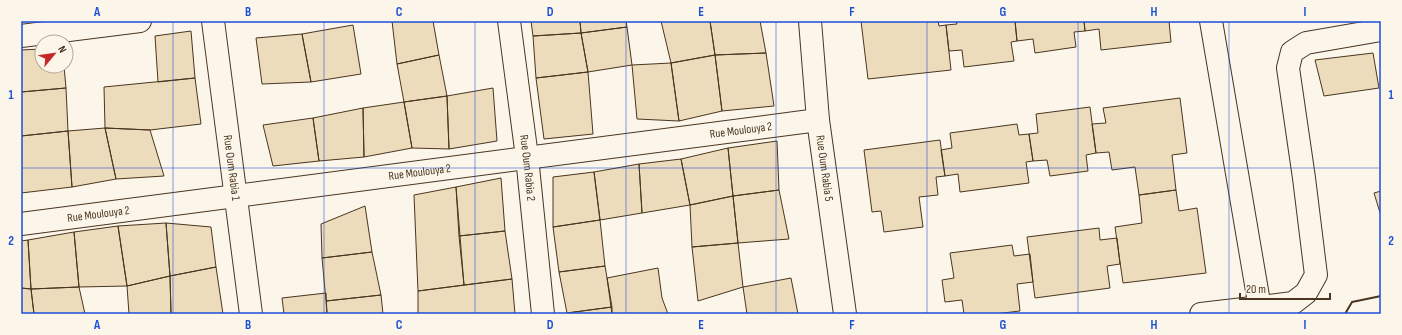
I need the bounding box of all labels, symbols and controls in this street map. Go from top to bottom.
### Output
text: A [93,4,101,20]
text: B [245,4,251,20]
text: C [396,4,403,20]
text: D [547,4,554,20]
text: E [698,4,704,20]
text: F [849,4,855,20]
text: G [1000,4,1007,20]
text: H [1151,4,1158,20]
text: I [1304,4,1307,20]
north arrow [34,34,74,74]
text: N [55,44,69,55]
text: 1 [8,87,14,103]
text: 1 [1388,87,1394,103]
street label: Rue Moulouya 2 [709,119,773,142]
street label: Rue Oum Rabia 1 [220,134,243,202]
street label: Rue Oum Rabia 2 [516,134,538,202]
street label: Rue Oum Rabia 5 [812,134,836,202]
street label: Rue Moulouya 2 [388,161,452,184]
street label: Rue Moulouya 2 [66,203,131,226]
text: 2 [8,233,14,249]
text: 2 [1388,233,1394,249]
scale bar [1240,275,1330,301]
text: 20 m [1246,282,1266,297]
text: A [93,317,101,333]
text: B [245,317,251,333]
text: C [396,317,403,333]
text: D [547,317,554,333]
text: E [698,317,704,333]
text: F [849,317,855,333]
text: G [1000,317,1007,333]
text: H [1151,317,1158,333]
text: I [1304,317,1307,333]

